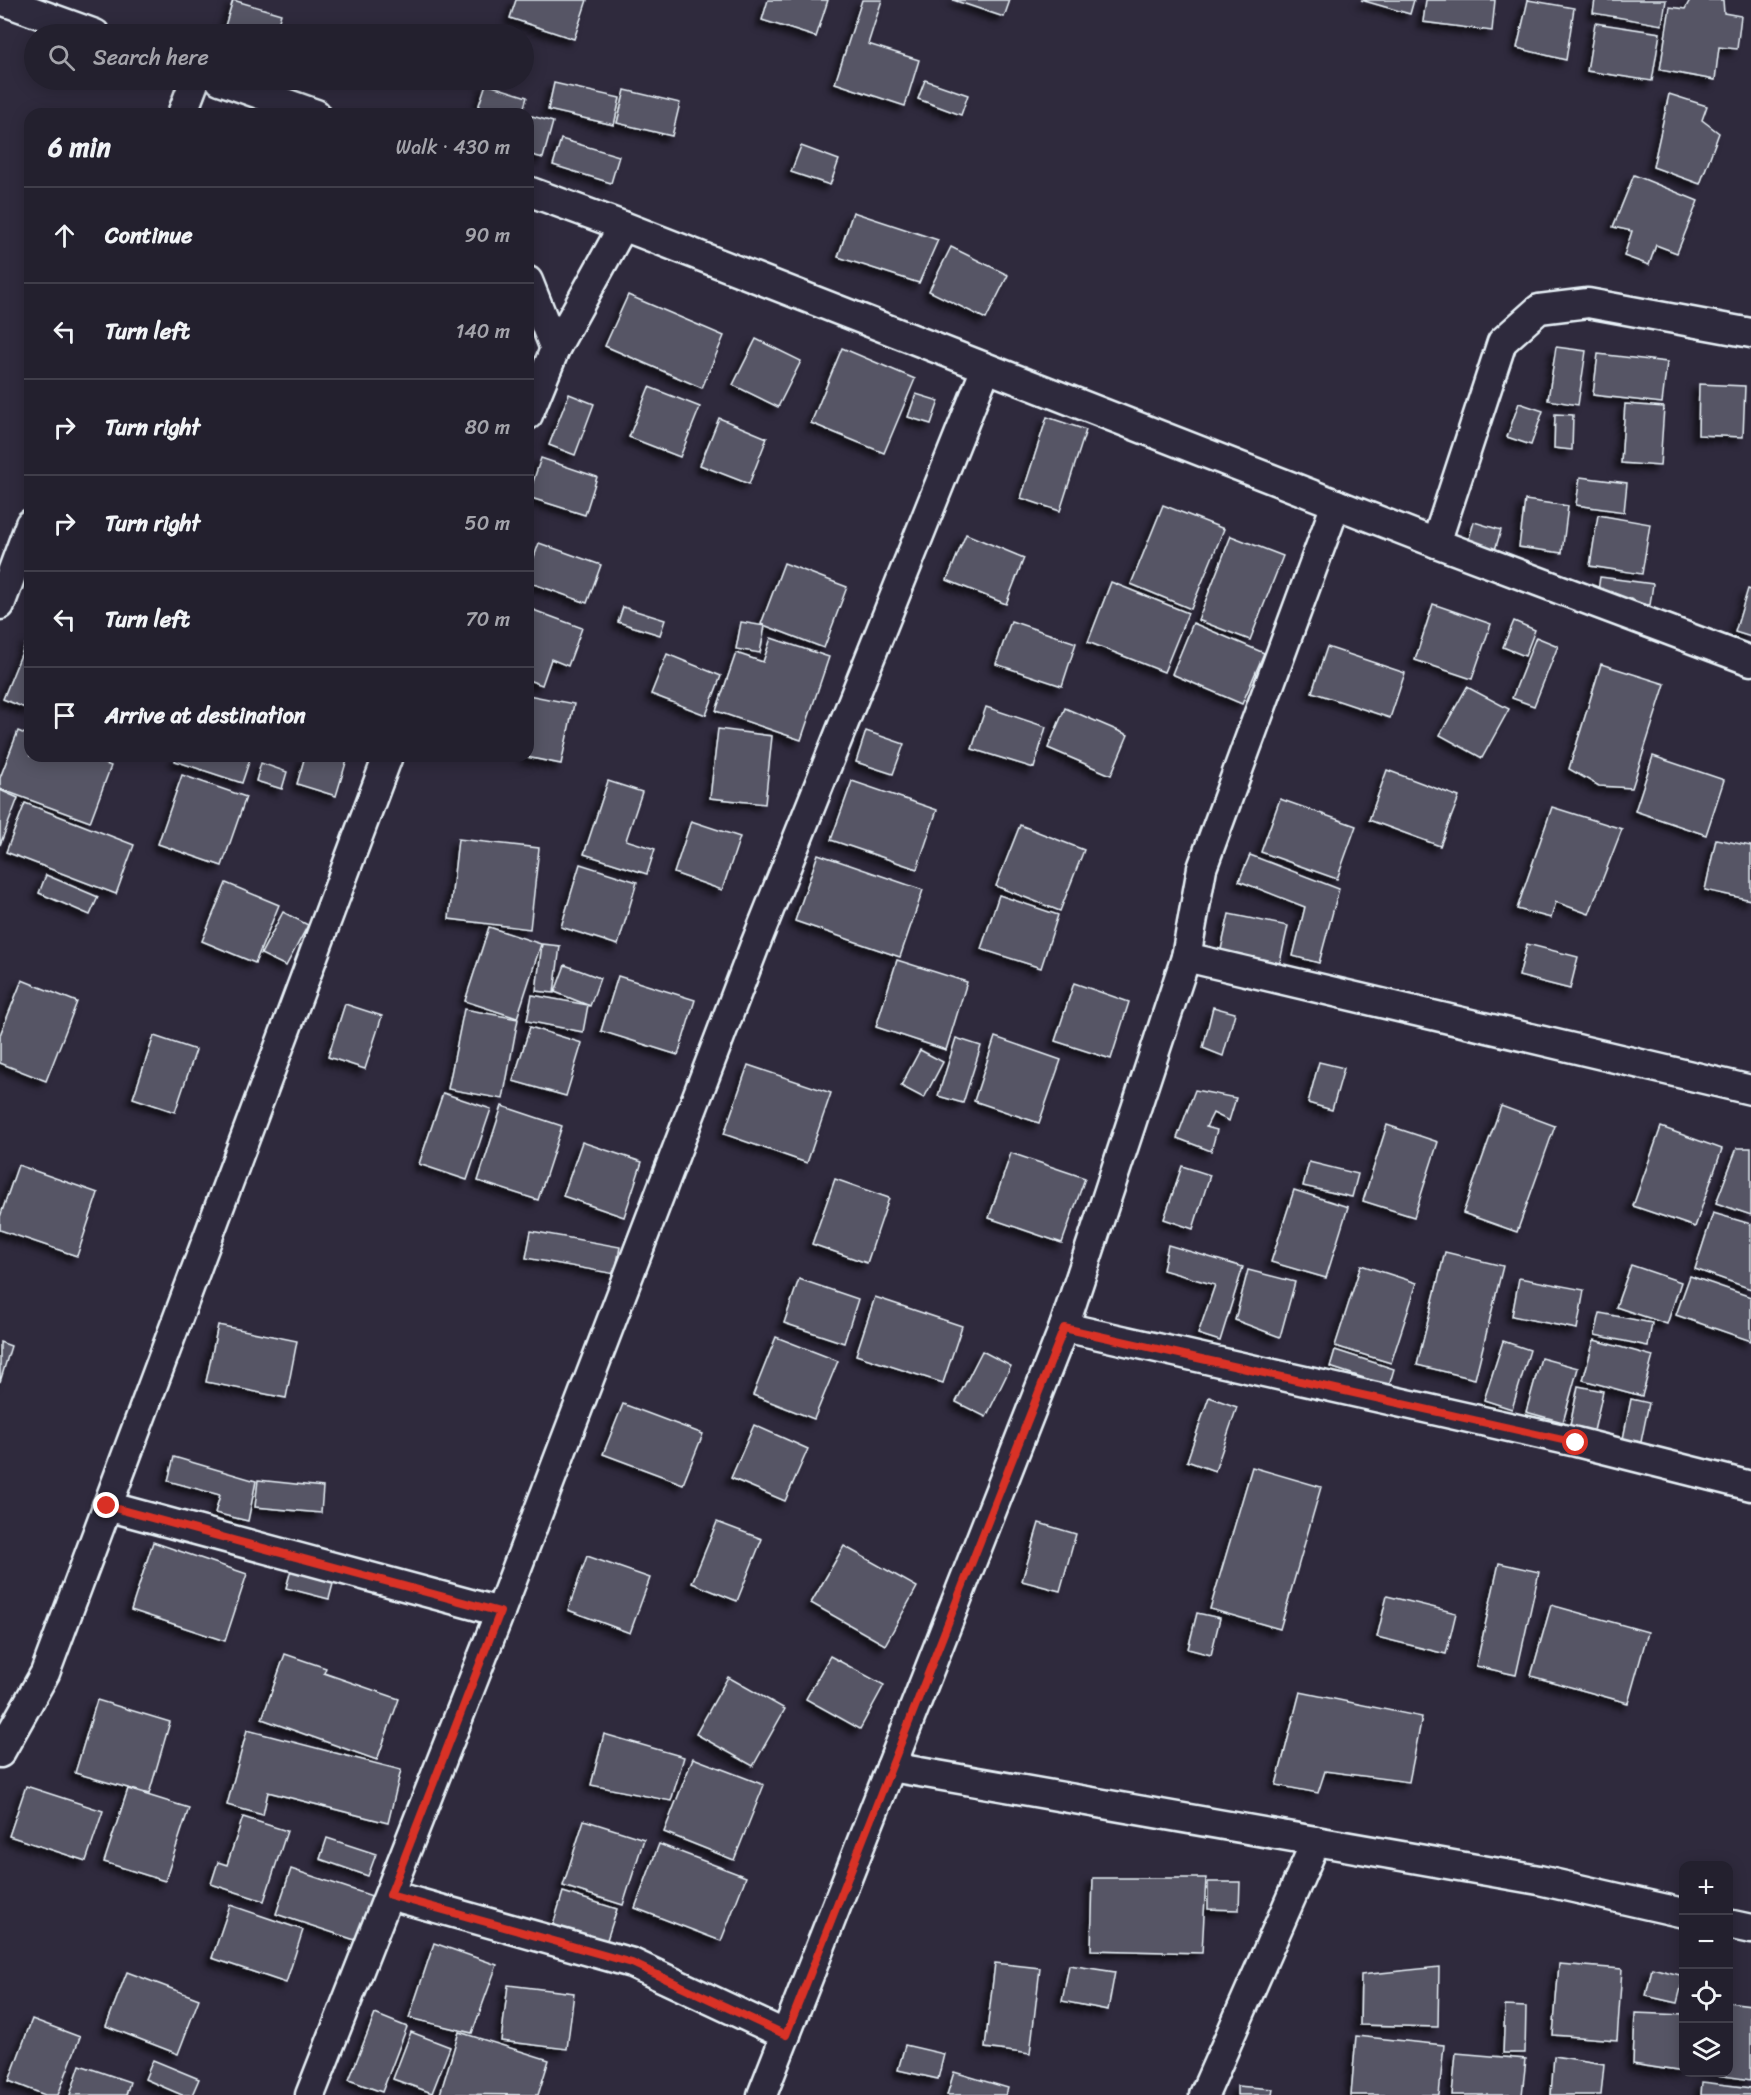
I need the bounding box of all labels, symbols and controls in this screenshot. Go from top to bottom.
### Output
search box [24,24,534,90]
text: Search here [93,38,209,77]
icon: search [45,41,78,74]
text: 6 min [48,124,111,170]
text: Walk · 430 m [396,130,510,165]
text: Continue [105,216,193,255]
text: 90 m [465,218,510,253]
icon: ahead [48,219,81,252]
text: Turn left [105,312,190,351]
text: 140 m [456,314,510,349]
icon: left [48,315,81,348]
text: Turn right [105,408,200,447]
text: 80 m [465,410,510,445]
icon: right [48,411,81,444]
text: Turn right [105,504,200,543]
text: 50 m [465,506,510,541]
icon: right [48,507,81,540]
text: Turn left [105,600,190,639]
text: 70 m [465,602,510,637]
icon: left [48,603,81,636]
text: Arrive at destination [105,696,306,735]
icon: arrive [48,699,81,732]
route start [1562,1429,1588,1455]
route end [93,1492,119,1518]
map controls [1679,1861,1733,2077]
button: + [1679,1861,1733,1915]
button: − [1679,1915,1733,1969]
button: locate [1679,1969,1733,2023]
button: layers [1679,2023,1733,2077]

